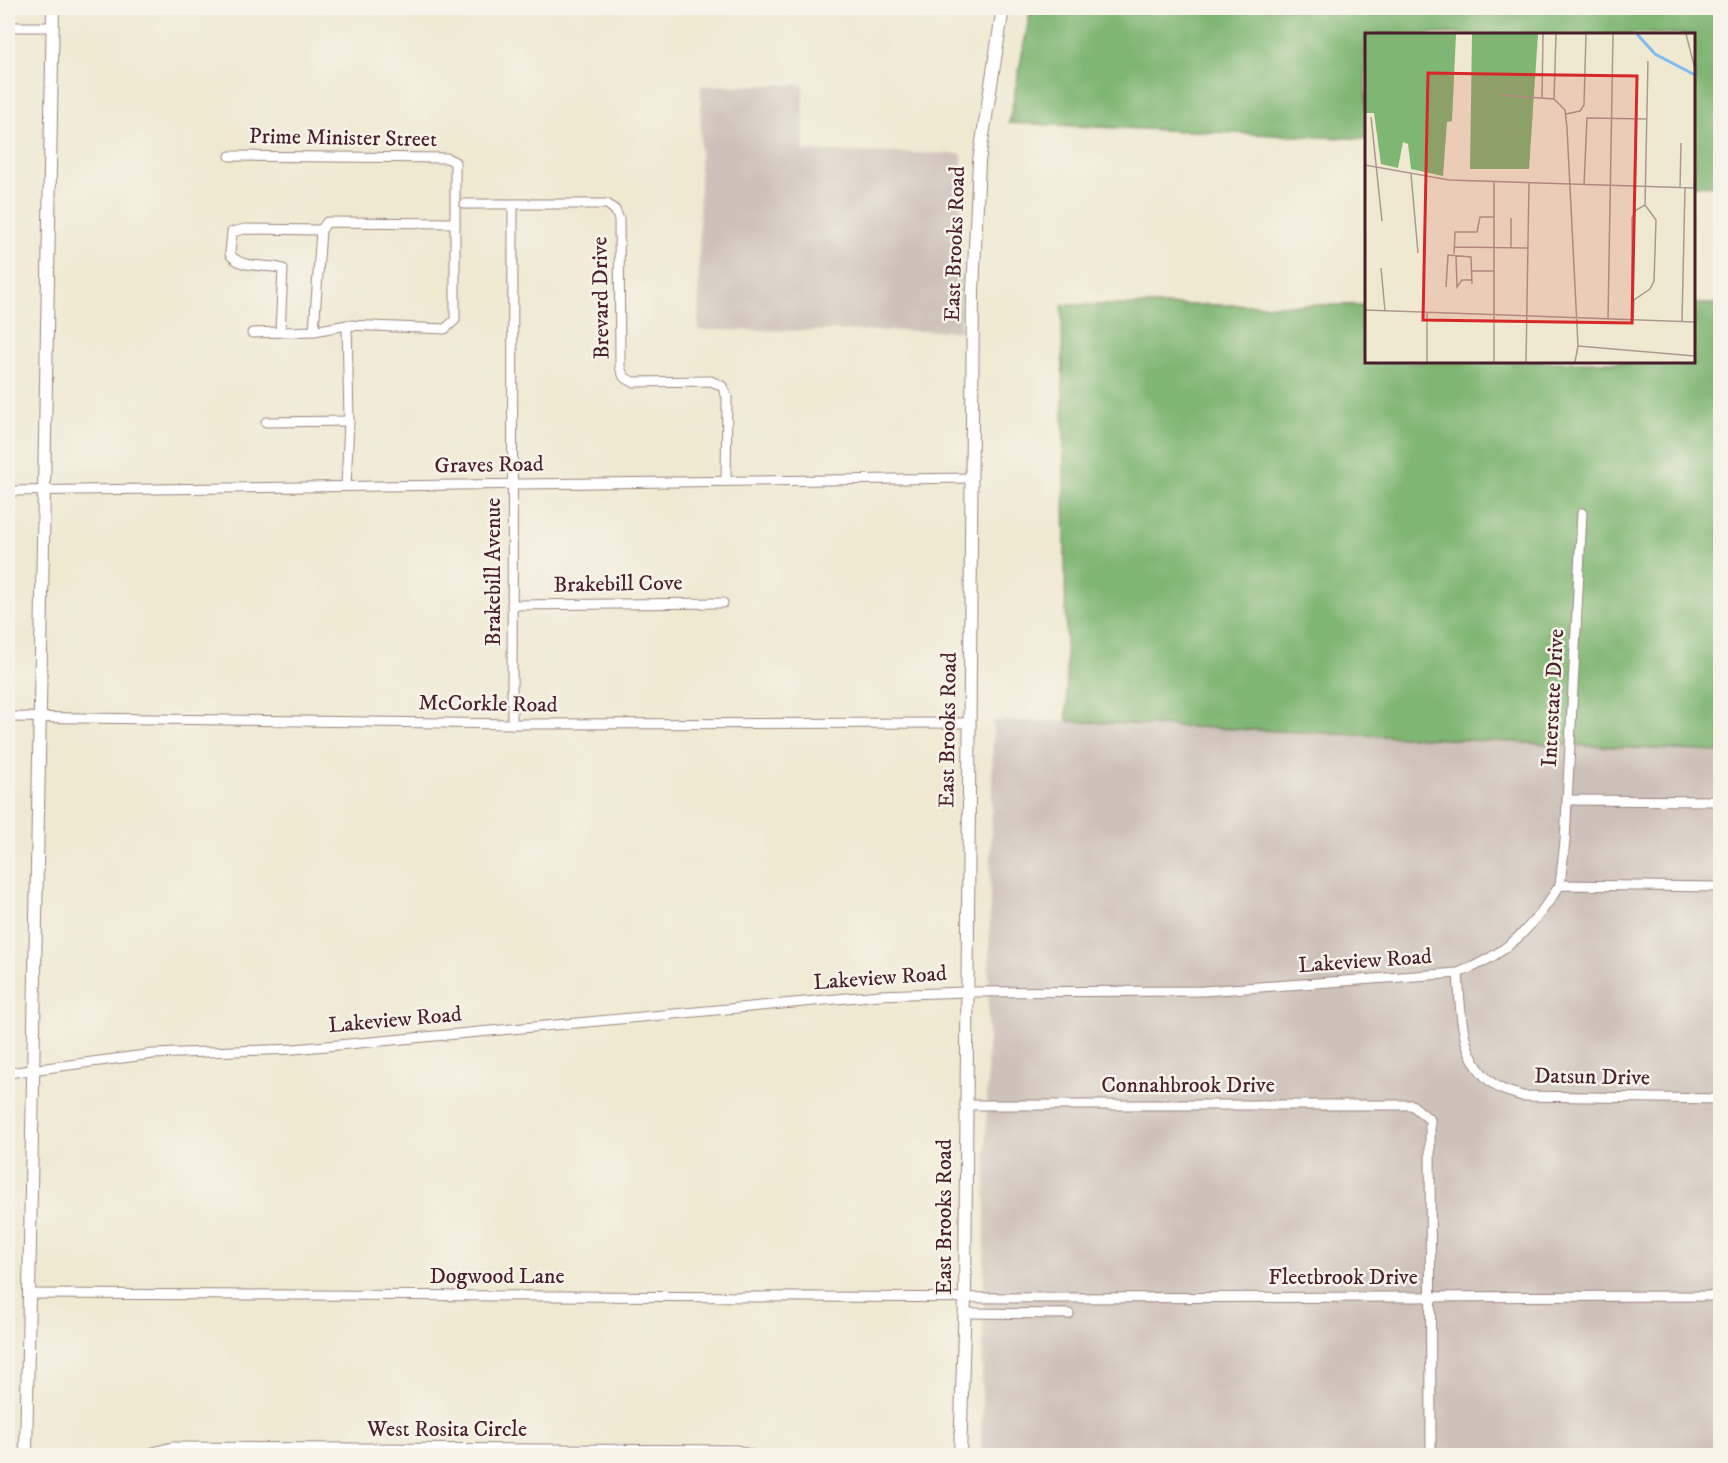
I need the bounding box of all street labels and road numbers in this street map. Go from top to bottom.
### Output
street label: Prime Minister Street [249,123,437,153]
street label: East Brooks Road [939,166,971,322]
street label: Brevard Drive [586,236,616,360]
street label: Graves Road [434,451,544,479]
street label: Brakebill Avenue [480,498,507,646]
street label: Brakebill Cove [553,569,683,599]
street label: Interstate Drive [1536,628,1570,768]
street label: East Brooks Road [933,652,963,808]
street label: McCorkle Road [418,689,558,719]
street label: Lakeview Road [1297,943,1433,979]
street label: Lakeview Road [812,960,948,996]
street label: Lakeview Road [327,1001,463,1039]
street label: Datsun Drive [1534,1062,1650,1092]
street label: Connahbrook Drive [1101,1072,1275,1099]
street label: East Brooks Road [931,1139,958,1295]
street label: Dogwood Lane [429,1263,565,1290]
street label: Fleetbrook Drive [1268,1264,1418,1291]
street label: West Rosita Circle [366,1416,527,1443]

